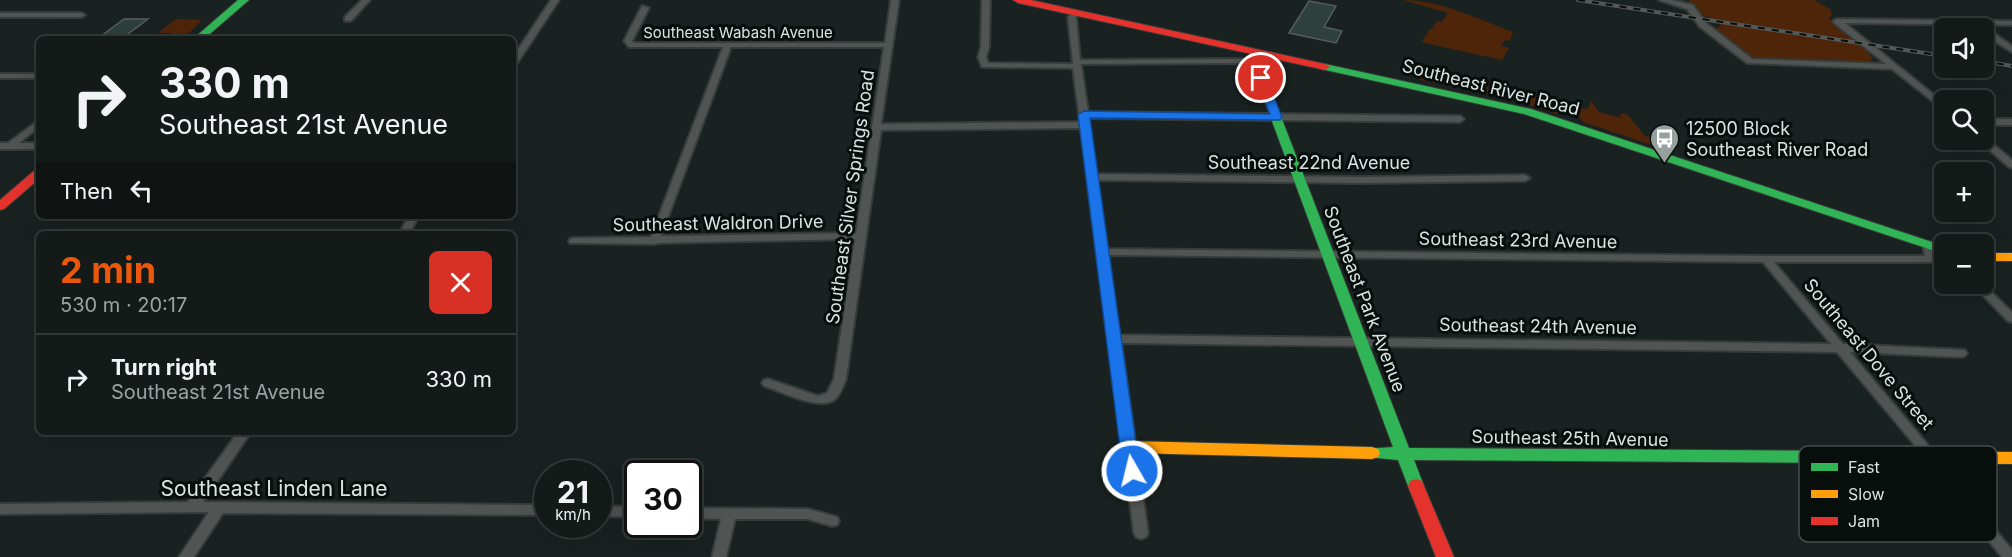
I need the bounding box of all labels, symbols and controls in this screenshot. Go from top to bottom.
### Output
map controls [1934,18,1994,294]
button: sound [1934,18,1994,78]
street label: Southeast Wabash Avenue [643,23,833,42]
pin [1235,52,1286,103]
street label: Southeast River Road [1400,55,1582,119]
text: 330 m [159,57,290,108]
icon: right [60,60,138,138]
icon: arrive [1244,61,1277,94]
street label: Southeast Silver Springs Road [822,68,878,326]
button: search [1934,90,1994,150]
text: Southeast 21st Avenue [159,108,448,141]
place label: 12500 Block Southeast River Road [1686,118,1868,160]
bus stop icon: 12500 Block Southeast River Road [1649,122,1681,164]
street label: Southeast 22nd Avenue [1208,152,1410,173]
button: + [1934,162,1994,222]
icon: left [125,174,158,207]
text: Then [60,178,113,204]
street label: Southeast Park Avenue [1320,203,1410,395]
street label: Southeast Waldron Drive [612,211,824,235]
street label: Southeast 23rd Avenue [1419,228,1617,252]
button: − [1934,234,1994,294]
text: 2 min [60,248,156,292]
button: close [429,251,492,314]
street label: Southeast Dove Street [1800,274,1938,434]
text: 530 m · 20:17 [60,293,187,317]
street label: Southeast 24th Avenue [1439,314,1637,338]
text: Turn right [111,354,217,380]
icon: right [60,363,93,396]
text: 330 m [425,366,492,392]
text: Southeast 21st Avenue [111,380,325,404]
street label: Southeast 25th Avenue [1471,426,1669,450]
position arrow [1100,439,1164,503]
legend [1799,446,1997,542]
text: Fast [1848,457,1880,477]
speed limit sign: 30 [624,460,702,538]
text: 21 [557,474,589,510]
street label: Southeast Linden Lane [161,476,387,501]
text: Slow [1848,484,1885,504]
text: km/h [555,505,591,524]
text: Jam [1848,511,1880,531]

